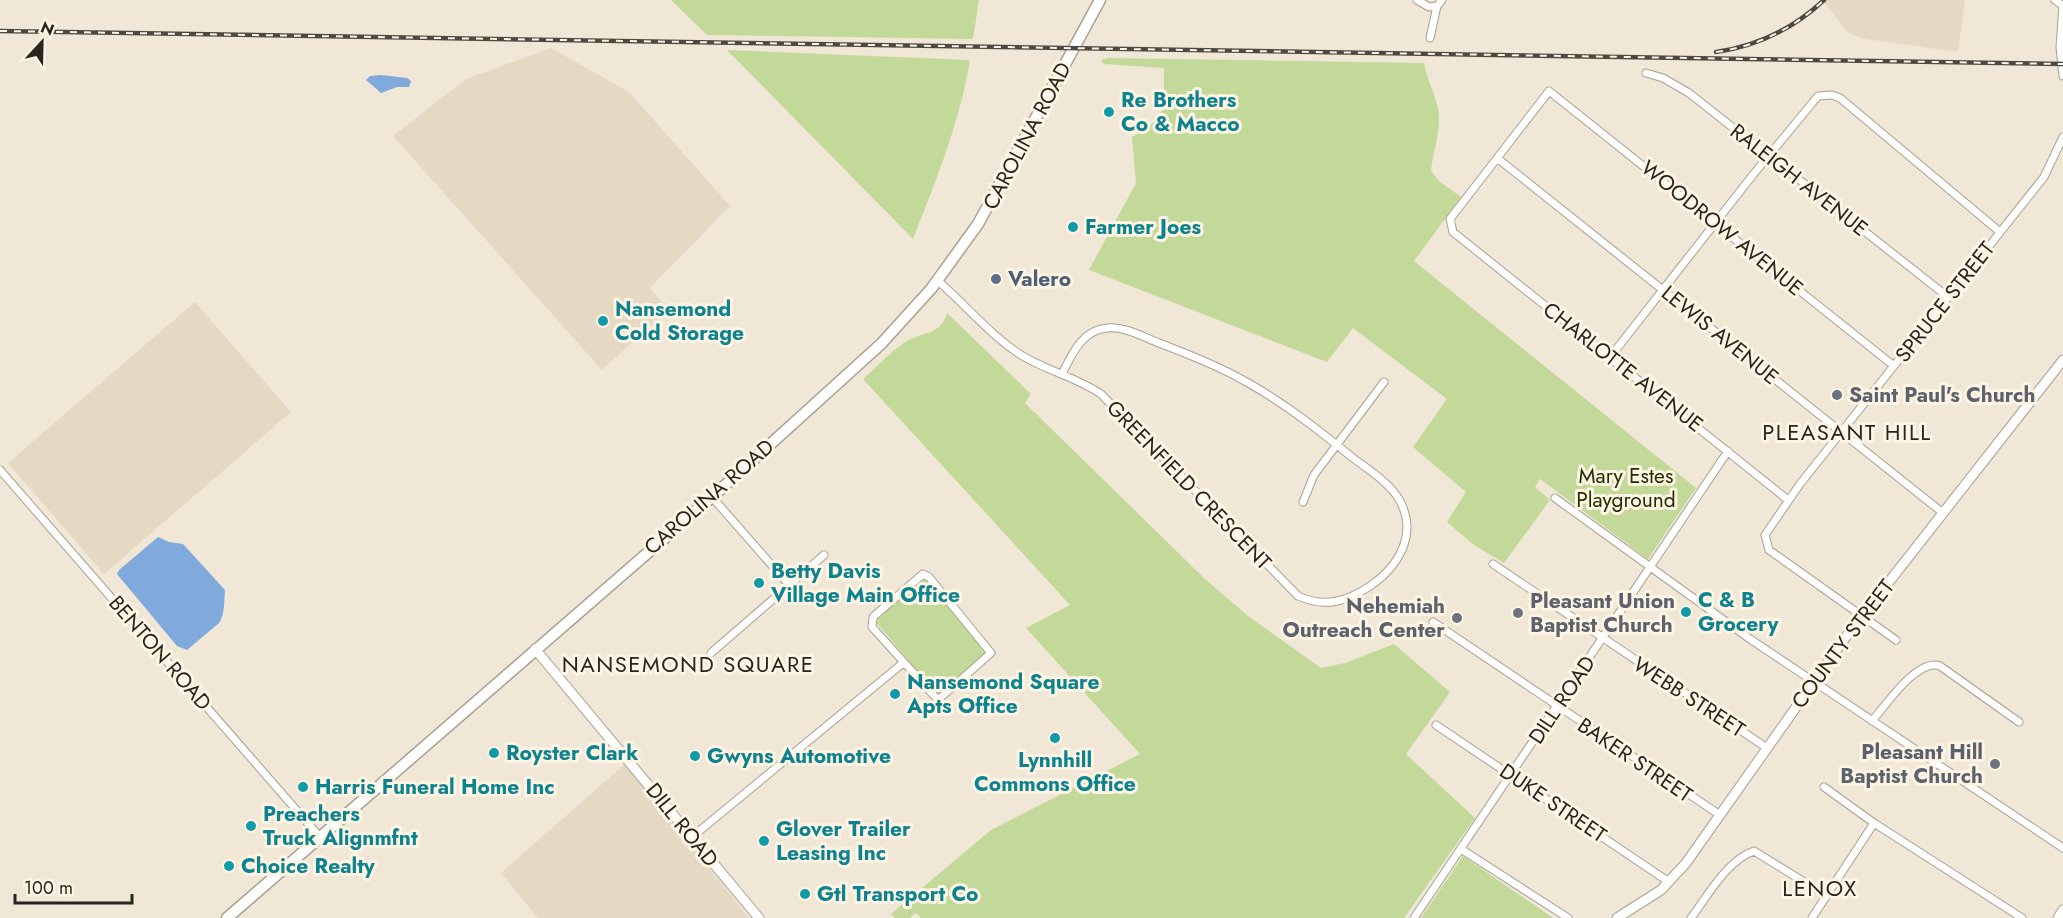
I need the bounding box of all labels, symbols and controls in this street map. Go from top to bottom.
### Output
north arrow [12,12,72,72]
text: N [37,16,58,42]
street label: CAROLINA ROAD [975,57,1079,215]
place label: Re Brothers Co & Macco [1121,85,1240,139]
marker: Re Brothers Co & Macco [1102,105,1116,119]
street label: RALEIGH AVENUE [1724,117,1874,243]
street label: WOODROW AVENUE [1634,153,1810,303]
place label: Farmer Joes [1085,212,1201,242]
marker: Farmer Joes [1066,220,1080,234]
street label: SPRUCE STREET [1888,235,2002,369]
place label: Valero [1007,264,1071,294]
marker: Valero [989,272,1003,286]
street label: LEWIS AVENUE [1655,278,1785,392]
place label: Nansemond Cold Storage [615,294,744,348]
street label: CHARLOTTE AVENUE [1537,295,1709,439]
marker: Nansemond Cold Storage [596,314,610,328]
place label: Saint Paul's Church [1849,380,2035,410]
marker: Saint Paul's Church [1830,388,1844,402]
street label: GREENFIELD CRESCENT [1100,393,1278,577]
district label: PLEASANT HILL [1762,416,1932,448]
street label: CAROLINA ROAD [638,432,780,562]
park label: Mary Estes Playground [1576,461,1676,515]
place label: Betty Davis Village Main Office [770,556,960,610]
street label: COUNTY STREET [1784,573,1902,715]
marker: Betty Davis Village Main Office [752,576,766,590]
place label: C & B Grocery [1698,585,1779,639]
place label: Pleasant Union Baptist Church [1530,586,1675,640]
street label: BENTON ROAD [102,589,218,717]
place label: Nehemiah Outreach Center [1283,591,1445,645]
marker: C & B Grocery [1679,605,1693,619]
marker: Pleasant Union Baptist Church [1511,606,1525,620]
marker: Nehemiah Outreach Center [1450,611,1464,625]
district label: NANSEMOND SQUARE [562,648,814,680]
street label: DILL ROAD [1521,650,1603,750]
street label: WEBB STREET [1627,650,1751,745]
place label: Nansemond Square Apts Office [906,667,1099,721]
marker: Nansemond Square Apts Office [888,687,902,701]
street label: BAKER STREET [1572,710,1699,810]
marker: Lynnhill Commons Office [1048,731,1062,745]
place label: Pleasant Hill Baptist Church [1840,737,1983,791]
place label: Royster Clark [506,738,638,768]
place label: Gwyns Automotive [707,741,891,771]
place label: Lynnhill Commons Office [974,745,1136,799]
marker: Royster Clark [487,746,501,760]
marker: Gwyns Automotive [688,749,702,763]
street label: DUKE STREET [1494,756,1613,850]
marker: Pleasant Hill Baptist Church [1988,757,2002,771]
place label: Harris Funeral Home Inc [315,772,555,802]
street label: DILL ROAD [639,777,725,873]
marker: Harris Funeral Home Inc [296,780,310,794]
place label: Preachers Truck Alignmfnt [263,799,418,853]
place label: Glover Trailer Leasing Inc [776,814,911,868]
marker: Preachers Truck Alignmfnt [244,819,258,833]
marker: Glover Trailer Leasing Inc [757,834,771,848]
place label: Choice Realty [241,851,376,881]
marker: Choice Realty [222,859,236,873]
scale bar [15,867,132,905]
district label: LENOX [1782,872,1858,904]
text: 100 m [24,875,73,901]
place label: Gtl Transport Co [817,879,979,909]
marker: Gtl Transport Co [798,887,812,901]

